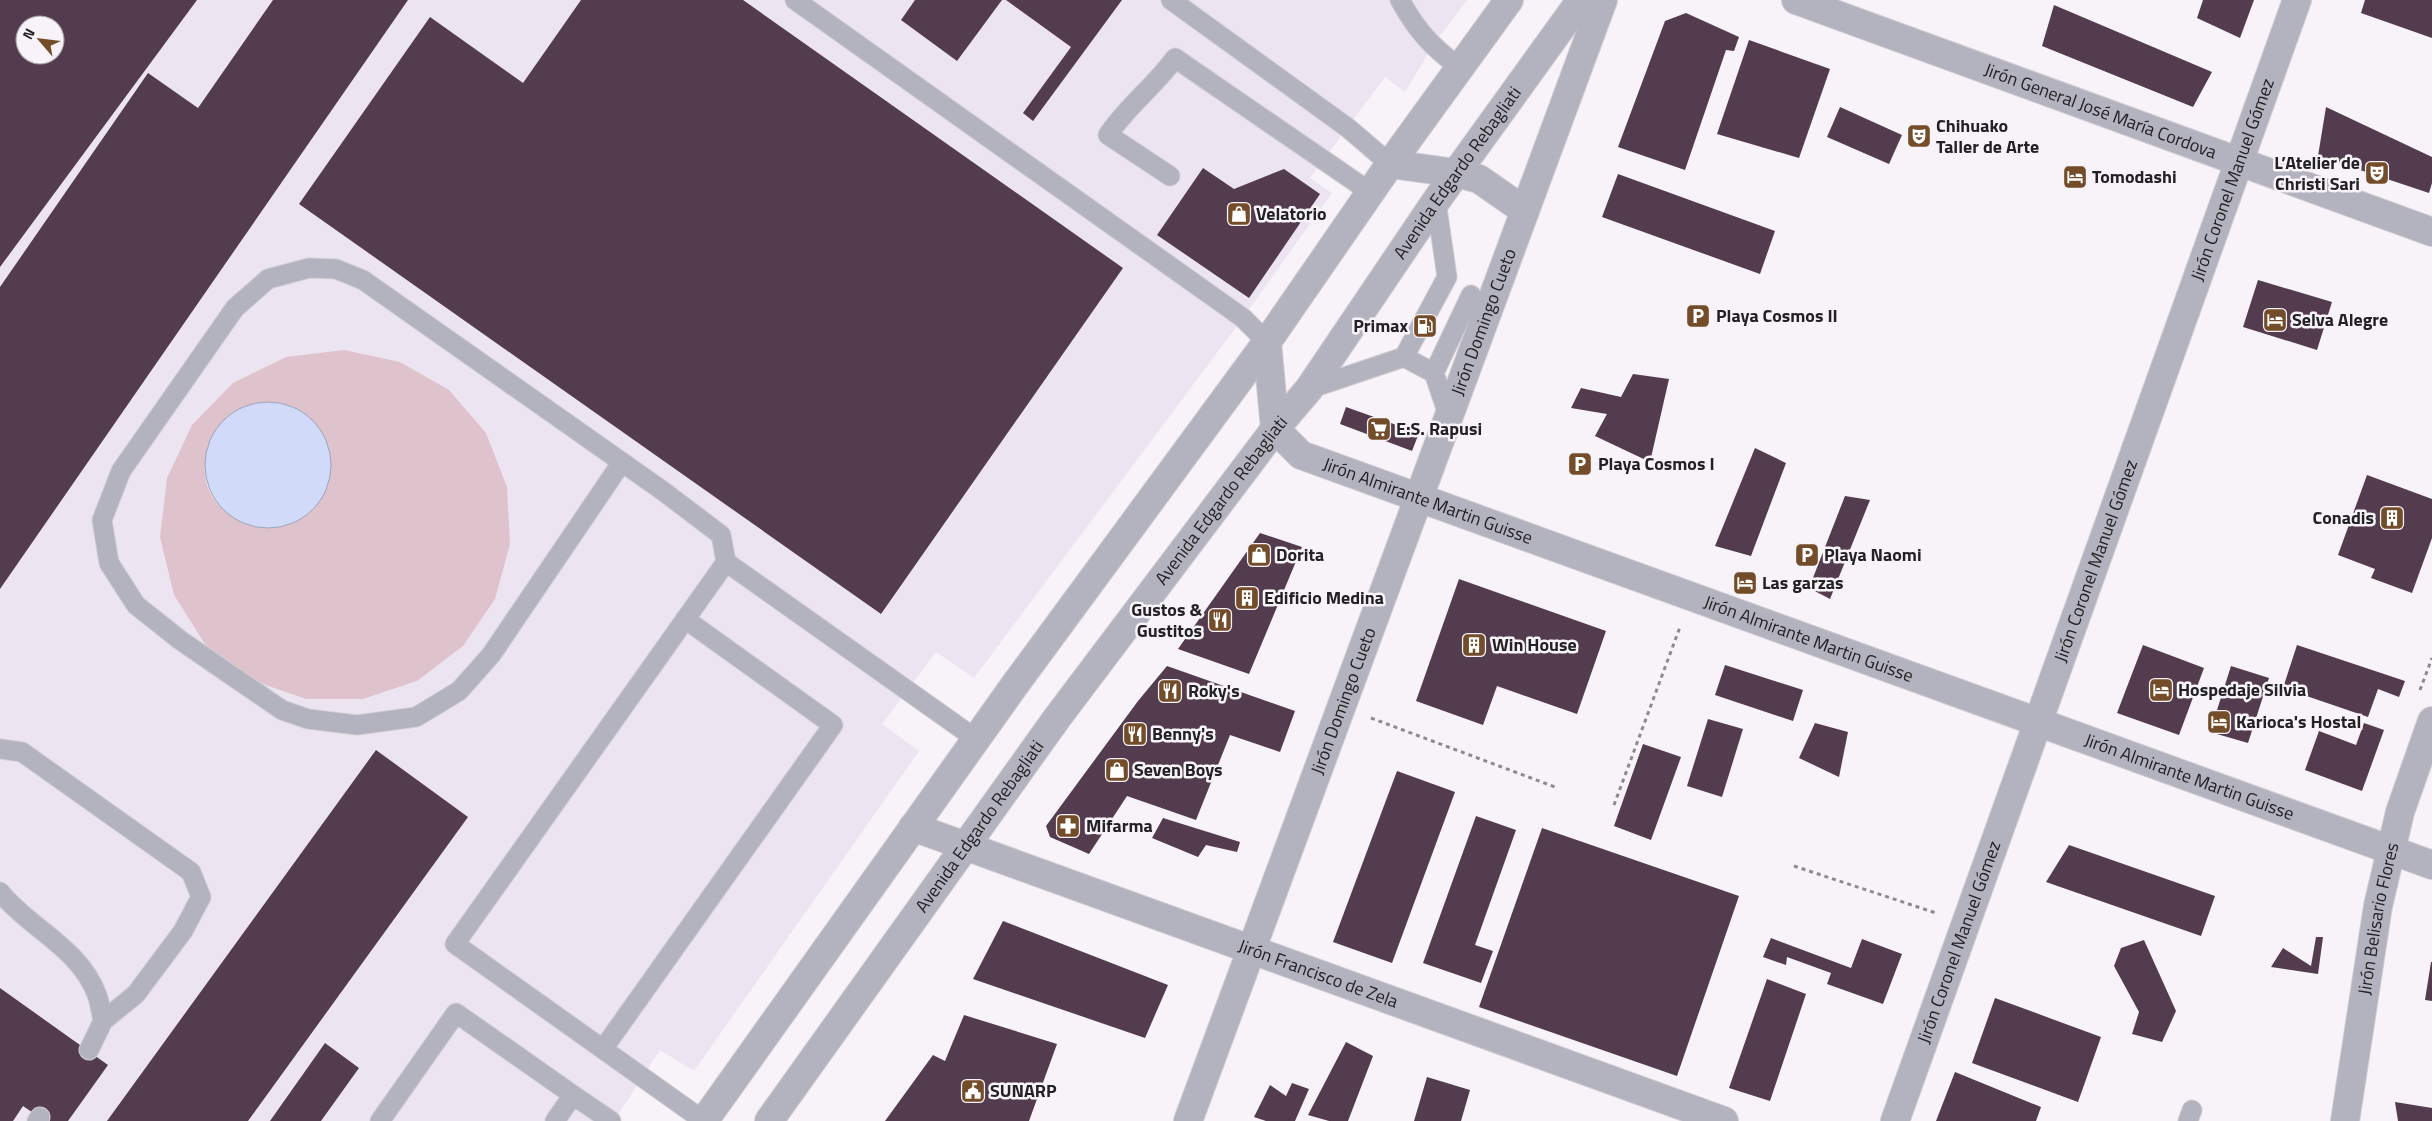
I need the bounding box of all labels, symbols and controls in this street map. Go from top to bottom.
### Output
north arrow [15,15,65,65]
text: N [17,24,40,43]
street label: Jirón General José María Cordova [1981,56,2221,165]
street label: Jirón Coronel Manuel Gómez [2183,74,2281,285]
street label: Avenida Edgardo Rebagliati [1386,81,1527,264]
place label: Chihuako Taller de Arte [1936,112,2039,160]
theatre icon: Chihuako Taller de Arte [1906,123,1932,149]
place label: L’Atelier de Christi Sari [2274,149,2360,197]
theatre icon: L’Atelier de Christi Sari [2364,160,2390,186]
place label: Tomodashi [2092,163,2177,190]
hotel icon: Tomodashi [2062,164,2088,190]
place label: Velatorio [1256,200,1327,227]
shop icon: Velatorio [1226,201,1252,227]
street label: Jirón Domingo Cueto [1444,244,1523,399]
place label: Playa Cosmos II [1716,302,1838,329]
parking icon: Playa Cosmos II [1685,303,1711,329]
place label: Selva Alegre [2292,306,2388,333]
hotel icon: Selva Alegre [2262,307,2288,333]
place label: Primax [1353,312,1408,339]
fuel station icon: Primax [1412,313,1438,339]
street label: Avenida Edgardo Rebagliati [1148,410,1294,590]
place label: E:S. Rapusi [1396,415,1482,442]
supermarket icon: E:S. Rapusi [1366,416,1392,442]
street label: Jirón Almirante Martin Guisse [1319,450,1537,551]
place label: Playa Cosmos I [1598,450,1715,477]
parking icon: Playa Cosmos I [1567,451,1593,477]
street label: Jirón Coronel Manuel Gómez [2047,456,2144,666]
place label: Conadis [2313,504,2374,531]
building icon: Conadis [2379,505,2405,531]
place label: Dorita [1276,541,1324,568]
place label: Playa Naomi [1824,541,1922,568]
shop icon: Dorita [1246,542,1272,568]
parking icon: Playa Naomi [1794,542,1820,568]
place label: Las garzas [1762,569,1844,596]
hotel icon: Las garzas [1732,570,1758,596]
place label: Edificio Medina [1264,584,1384,611]
building icon: Edificio Medina [1234,585,1260,611]
street label: Jirón Almirante Martin Guisse [1700,588,1917,689]
place label: Gustos & Gustitos [1131,596,1202,644]
restaurant icon: Gustos & Gustitos [1207,607,1233,633]
street label: Jirón Domingo Cueto [1303,623,1383,778]
place label: Win House [1492,631,1577,658]
building icon: Win House [1461,632,1487,658]
place label: Hospedaje Silvia [2178,676,2306,703]
place label: Roky's [1188,677,1240,704]
hotel icon: Hospedaje Silvia [2148,677,2174,703]
restaurant icon: Roky's [1157,678,1183,704]
place label: Karioca's Hostal [2236,708,2361,735]
hotel icon: Karioca's Hostal [2206,709,2232,735]
place label: Benny's [1152,720,1214,747]
restaurant icon: Benny's [1122,721,1148,747]
street label: Jirón Almirante Martin Guisse [2081,726,2298,827]
street label: Avenida Edgardo Rebagliati [908,735,1050,918]
place label: Seven Boys [1134,756,1223,783]
shop icon: Seven Boys [1104,757,1130,783]
place label: Mifarma [1086,812,1153,839]
pharmacy icon: Mifarma [1055,813,1081,839]
street label: Jirón Coronel Manuel Gómez [1910,837,2007,1047]
street label: Jirón Belisario Flores [2351,840,2405,997]
street label: Jirón Francisco de Zela [1235,932,1402,1015]
place label: SUNARP [990,1077,1057,1104]
public building icon: SUNARP [960,1078,986,1104]

